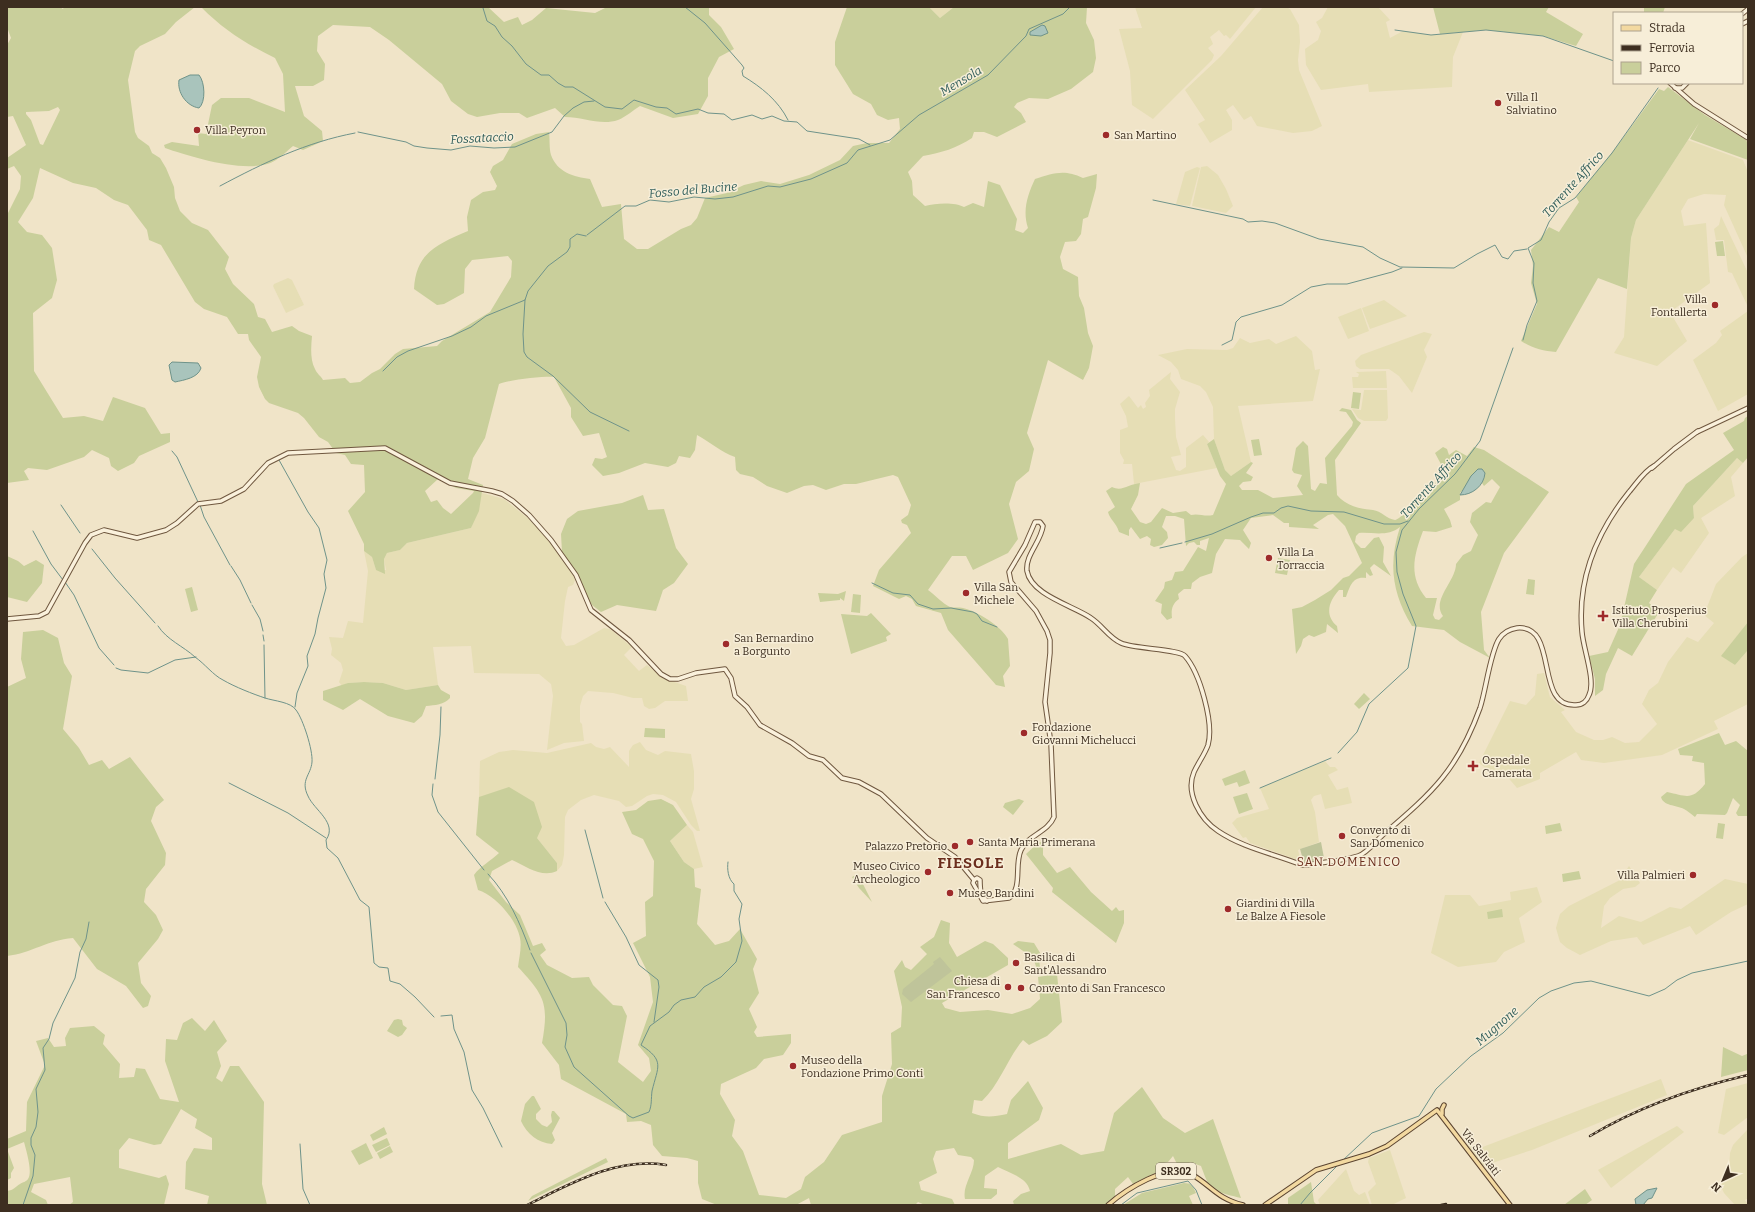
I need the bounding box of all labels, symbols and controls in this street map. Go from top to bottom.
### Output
legend [1613,12,1743,84]
text: Strada [1649,21,1686,35]
text: Ferrovia [1649,41,1695,55]
text: Parco [1649,61,1680,75]
water label: Mensola [938,63,984,99]
place label: Villa Il Salviatino [1506,91,1557,117]
marker: Villa Il Salviatino [1493,98,1503,108]
place label: Villa Peyron [205,124,266,137]
marker: Villa Peyron [192,125,202,135]
water label: Fossataccio [450,129,514,147]
place label: San Martino [1114,129,1177,142]
marker: San Martino [1101,130,1111,140]
water label: Torrente Affrico [1540,148,1607,220]
water label: Fosso del Bucine [648,179,738,201]
place label: Villa Fontallerta [1651,293,1707,319]
marker: Villa Fontallerta [1710,300,1720,310]
water label: Torrente Affrico [1398,449,1465,521]
place label: Villa La Torraccia [1277,546,1325,572]
marker: Villa La Torraccia [1264,553,1274,563]
place label: Villa San Michele [974,581,1018,607]
marker: Villa San Michele [961,588,971,598]
place label: Istituto Prosperius Villa Cherubini [1612,604,1707,630]
marker: Istituto Prosperius Villa Cherubini [1597,610,1609,622]
place label: San Bernardino a Borgunto [734,632,814,658]
marker: San Bernardino a Borgunto [721,639,731,649]
place label: Fondazione Giovanni Michelucci [1032,721,1137,747]
marker: Fondazione Giovanni Michelucci [1019,728,1029,738]
place label: Ospedale Camerata [1482,754,1532,780]
marker: Ospedale Camerata [1467,760,1479,772]
place label: Convento di San Domenico [1350,824,1424,850]
marker: Convento di San Domenico [1337,831,1347,841]
place label: Santa Maria Primerana [978,836,1096,849]
marker: Santa Maria Primerana [965,837,975,847]
place label: Palazzo Pretorio [865,840,947,853]
marker: Palazzo Pretorio [950,841,960,851]
district label: FIESOLE [937,854,1005,872]
district label: SAN DOMENICO [1297,855,1401,869]
place label: Museo Civico Archeologico [853,860,920,886]
marker: Museo Civico Archeologico [923,867,933,877]
place label: Villa Palmieri [1617,869,1686,882]
marker: Villa Palmieri [1688,870,1698,880]
place label: Museo Bandini [958,887,1035,900]
marker: Museo Bandini [945,888,955,898]
place label: Giardini di Villa Le Balze A Fiesole [1236,897,1326,923]
marker: Giardini di Villa Le Balze A Fiesole [1223,904,1233,914]
place label: Basilica di Sant'Alessandro [1024,951,1107,977]
marker: Basilica di Sant'Alessandro [1011,958,1021,968]
place label: Chiesa di San Francesco [926,975,1001,1001]
marker: Chiesa di San Francesco [1003,982,1013,992]
place label: Convento di San Francesco [1029,982,1165,995]
marker: Convento di San Francesco [1016,983,1026,993]
water label: Mugnone [1473,1004,1521,1048]
place label: Museo della Fondazione Primo Conti [801,1054,924,1080]
marker: Museo della Fondazione Primo Conti [788,1061,798,1071]
street label: Via Salviati [1458,1126,1503,1179]
north arrow [1703,1160,1743,1200]
road number: SR302 [1156,1163,1196,1179]
text: N [1708,1179,1724,1194]

